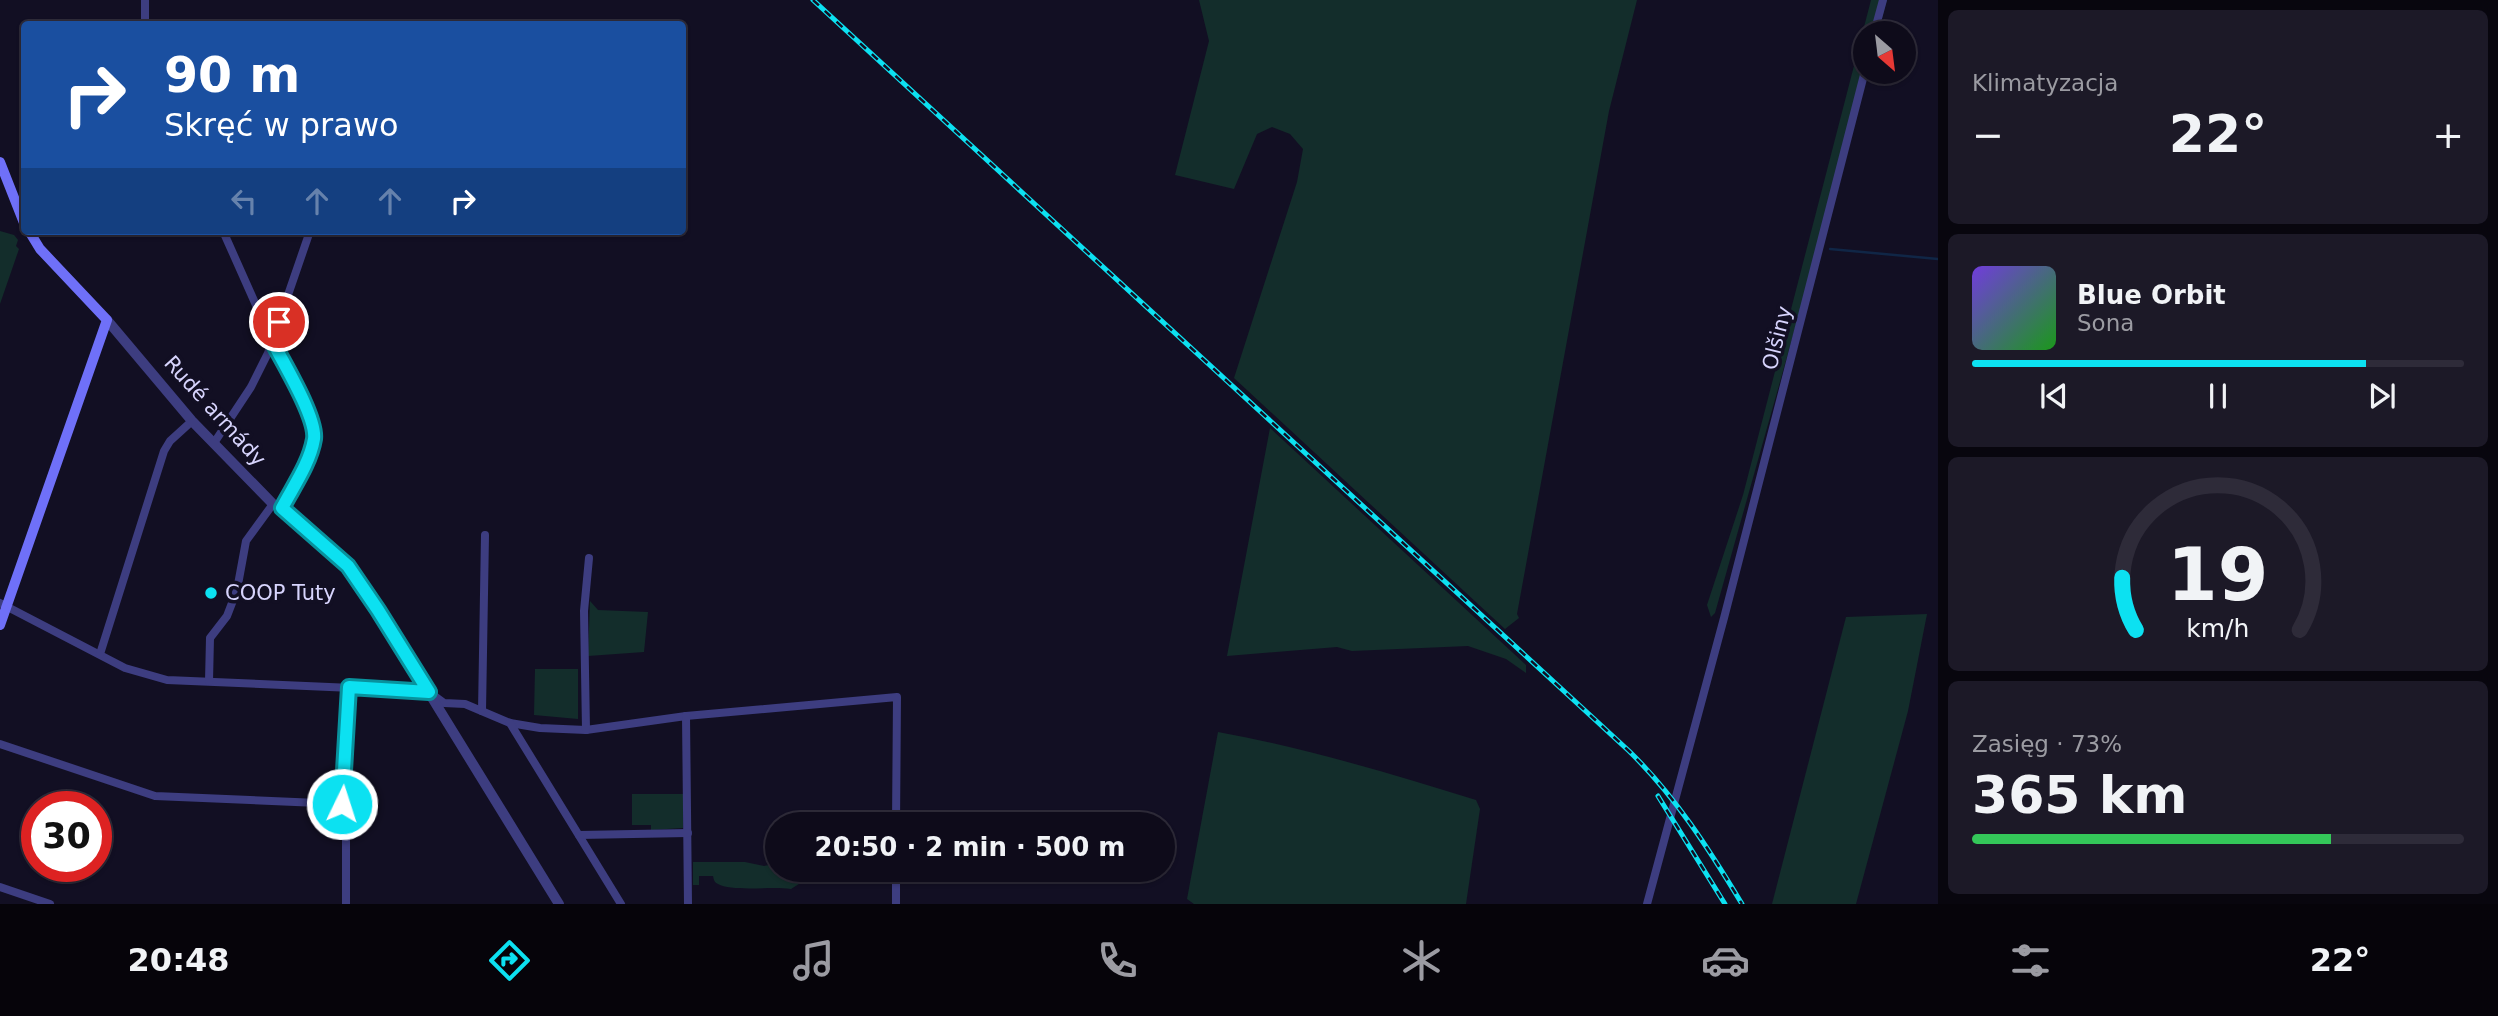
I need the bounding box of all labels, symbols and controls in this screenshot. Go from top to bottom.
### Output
north arrow [1853,21,1916,84]
map controls [1853,21,1916,84]
text: 90 m [164,47,300,104]
icon: right [49,49,140,140]
text: Klimatyzacja [1972,70,2118,96]
text: 22° [2169,104,2267,164]
text: Skręć w prawo [164,106,399,144]
text: − [1972,113,2004,157]
text: + [2432,113,2464,157]
icon: left [225,182,263,220]
icon: ahead [298,182,336,220]
icon: ahead [371,182,409,220]
icon: right [444,182,482,220]
text: Blue Orbit [2077,280,2226,310]
pin [249,292,309,352]
icon: arrive [260,303,298,341]
street label: Olšiny [1758,304,1796,372]
text: Sona [2077,310,2134,336]
street label: Rudé armády [159,351,271,471]
icon: previous [2035,377,2073,415]
icon: pause [2199,377,2237,415]
icon: next [2363,377,2401,415]
text: 19 [2167,532,2269,617]
place label: COOP Tuty [225,581,336,605]
marker: COOP Tuty [203,585,219,601]
text: km/h [2186,614,2250,643]
text: Zasięg · 73% [1972,731,2122,757]
text: 365 km [1972,765,2187,825]
position arrow [305,767,379,841]
speed limit sign: 30 [21,791,112,882]
text: 20:50 · 2 min · 500 m [815,832,1125,862]
icon: directions [485,936,534,985]
icon: music [789,936,838,985]
icon: phone [1093,936,1142,985]
icon: climate [1397,936,1446,985]
icon: car [1701,936,1750,985]
icon: filters [2006,936,2055,985]
text: 20:48 [128,941,229,979]
text: 22° [2310,941,2370,979]

